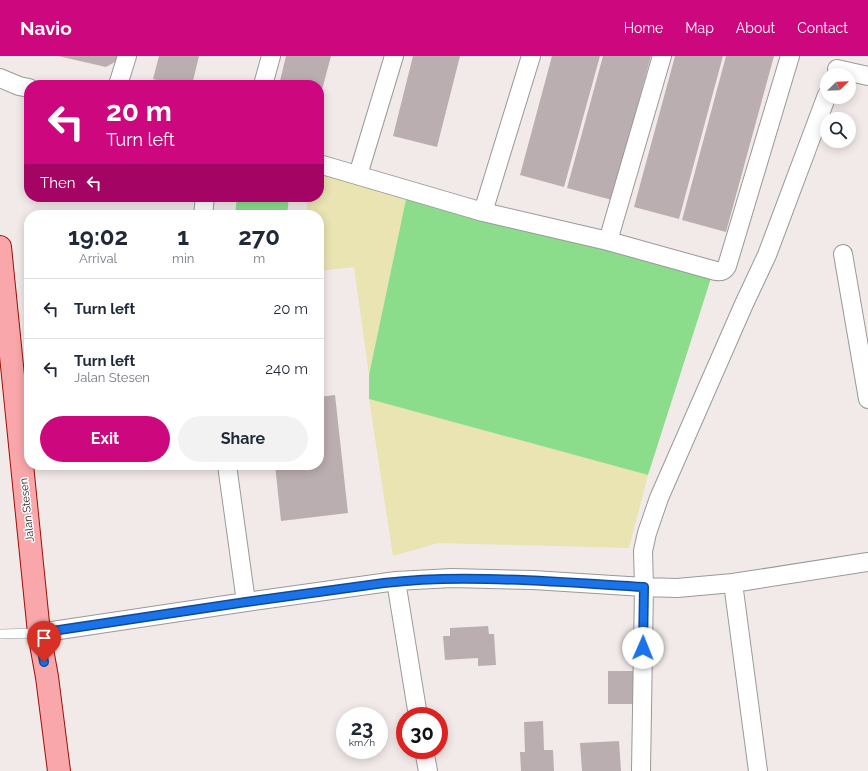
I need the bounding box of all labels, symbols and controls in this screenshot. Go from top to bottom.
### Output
text: Navio [20,17,72,39]
text: Home [624,20,663,36]
text: Map [685,20,714,36]
text: About [736,20,775,36]
text: Contact [797,20,848,36]
north arrow [820,68,856,104]
map controls [820,68,856,148]
text: 20 m [106,95,172,128]
icon: left [40,96,92,148]
button: search [820,112,856,148]
text: Turn left [106,129,175,150]
icon: left [83,172,105,194]
text: Then [40,174,75,192]
text: 19:02 [68,222,128,251]
text: 1 [177,222,189,251]
text: 270 [238,222,280,251]
text: Arrival [79,251,117,266]
text: min [172,251,194,266]
text: m [253,251,265,266]
icon: left [40,298,62,320]
text: Turn left [74,300,135,318]
text: 20 m [273,300,308,318]
text: Turn left [74,352,135,370]
icon: left [40,358,62,380]
text: 240 m [265,360,308,378]
text: Jalan Stesen [74,370,150,385]
button: Exit [40,416,170,462]
button: Share [178,416,308,462]
street label: Jalan Stesen [17,477,37,543]
pin [27,621,61,662]
icon: arrive [33,627,55,649]
position arrow [622,627,664,669]
speed limit sign: 30 [396,707,448,759]
text: 23 [351,716,373,740]
text: km/h [349,737,375,748]

